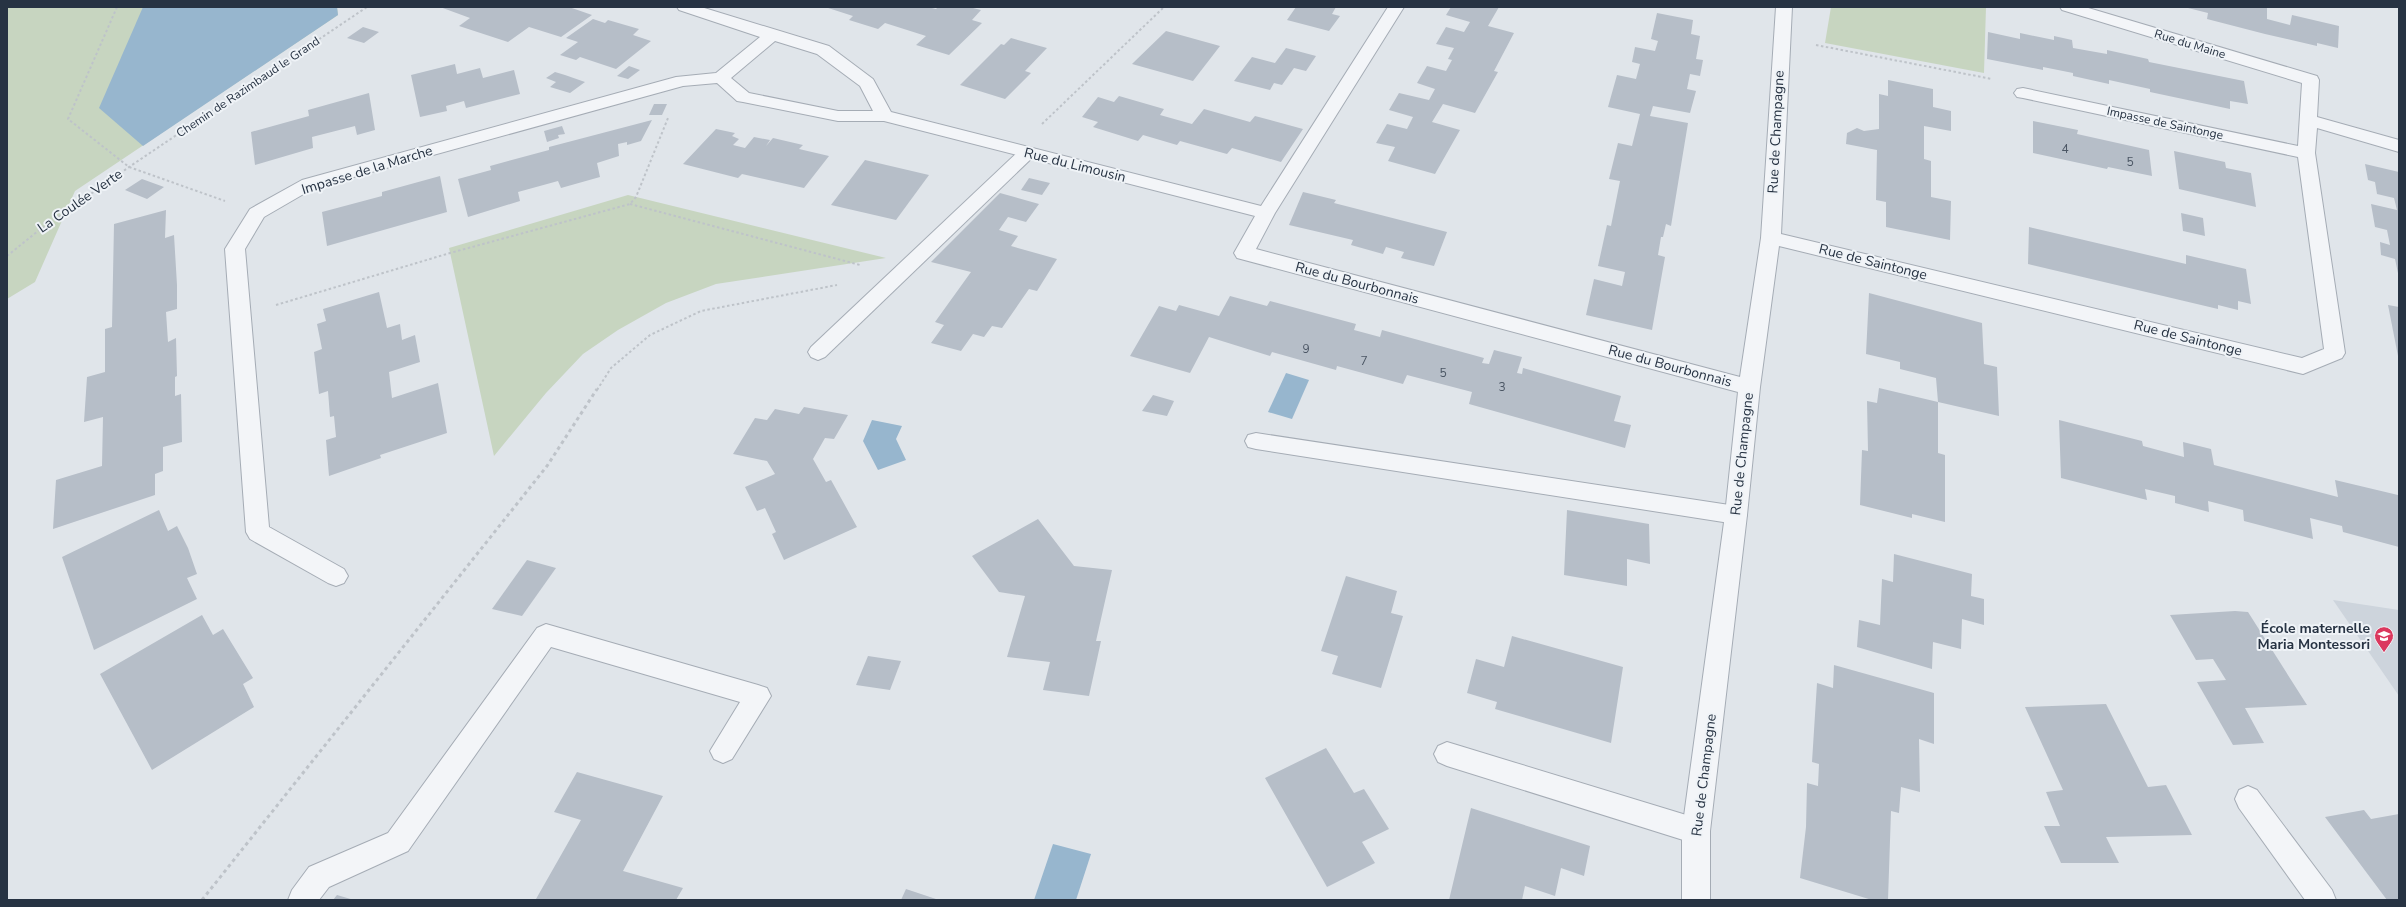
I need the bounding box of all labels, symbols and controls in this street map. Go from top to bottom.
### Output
street label: Rue du Maine [2152,26,2228,62]
street label: Chemin de Razimbaud le Grand [173,33,323,141]
street label: Rue de Champagne [1763,70,1789,194]
street label: Impasse de Saintonge [2105,103,2225,143]
street label: Impasse de la Marche [299,141,435,199]
house number: 4 [2061,141,2069,157]
street label: Rue du Limousin [1022,143,1128,187]
house number: 5 [2126,154,2134,170]
street label: La Coulée Verte [34,165,126,237]
street label: Rue de Saintonge [1817,239,1929,285]
street label: Rue du Bourbonnais [1293,257,1421,309]
street label: Rue de Saintonge [2132,315,2244,361]
street label: Rue du Bourbonnais [1606,340,1734,392]
house number: 9 [1302,341,1310,357]
house number: 7 [1360,353,1368,369]
house number: 5 [1439,365,1447,381]
house number: 3 [1498,379,1506,395]
street label: Rue de Champagne [1726,392,1758,516]
place label: École maternelle Maria Montessori [2258,619,2370,654]
school or university icon: École maternelle Maria Montessori [2373,625,2395,653]
street label: Rue de Champagne [1687,713,1721,837]

